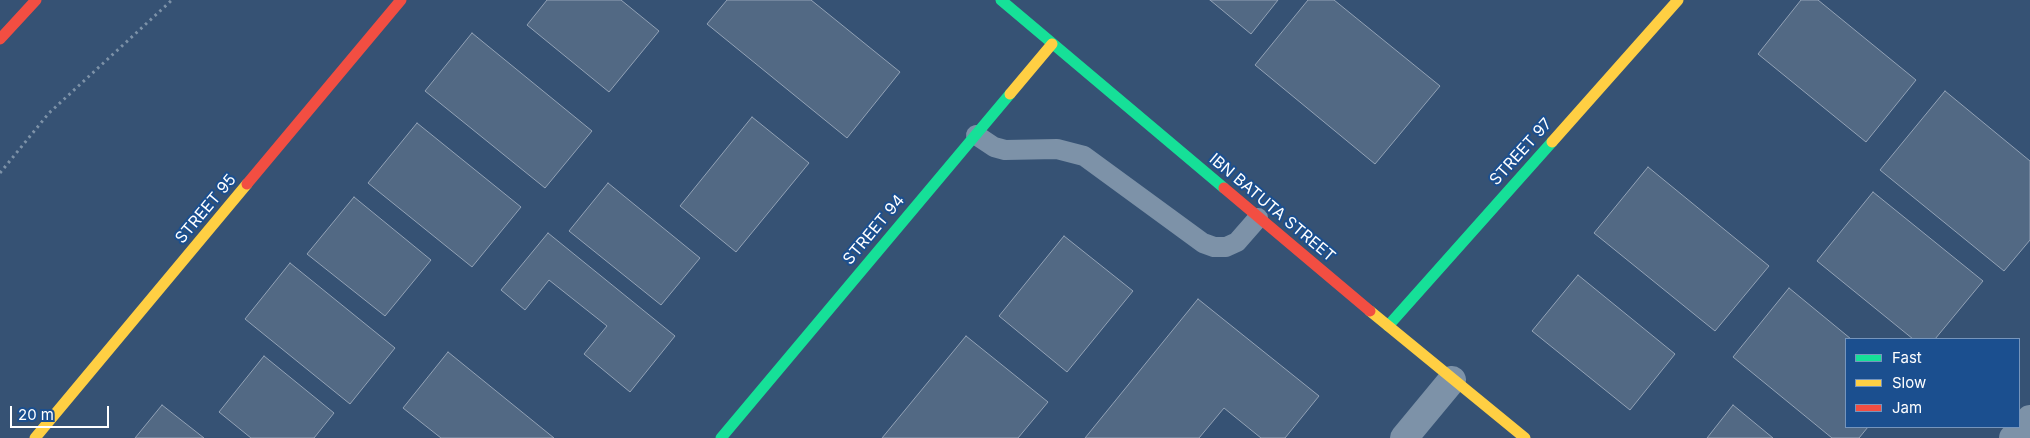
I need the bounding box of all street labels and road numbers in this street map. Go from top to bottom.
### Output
street label: STREET 97 [1486,115,1556,189]
street label: IBN BATUTA STREET [1205,150,1339,266]
street label: STREET 95 [171,170,241,248]
street label: STREET 94 [839,191,909,269]

